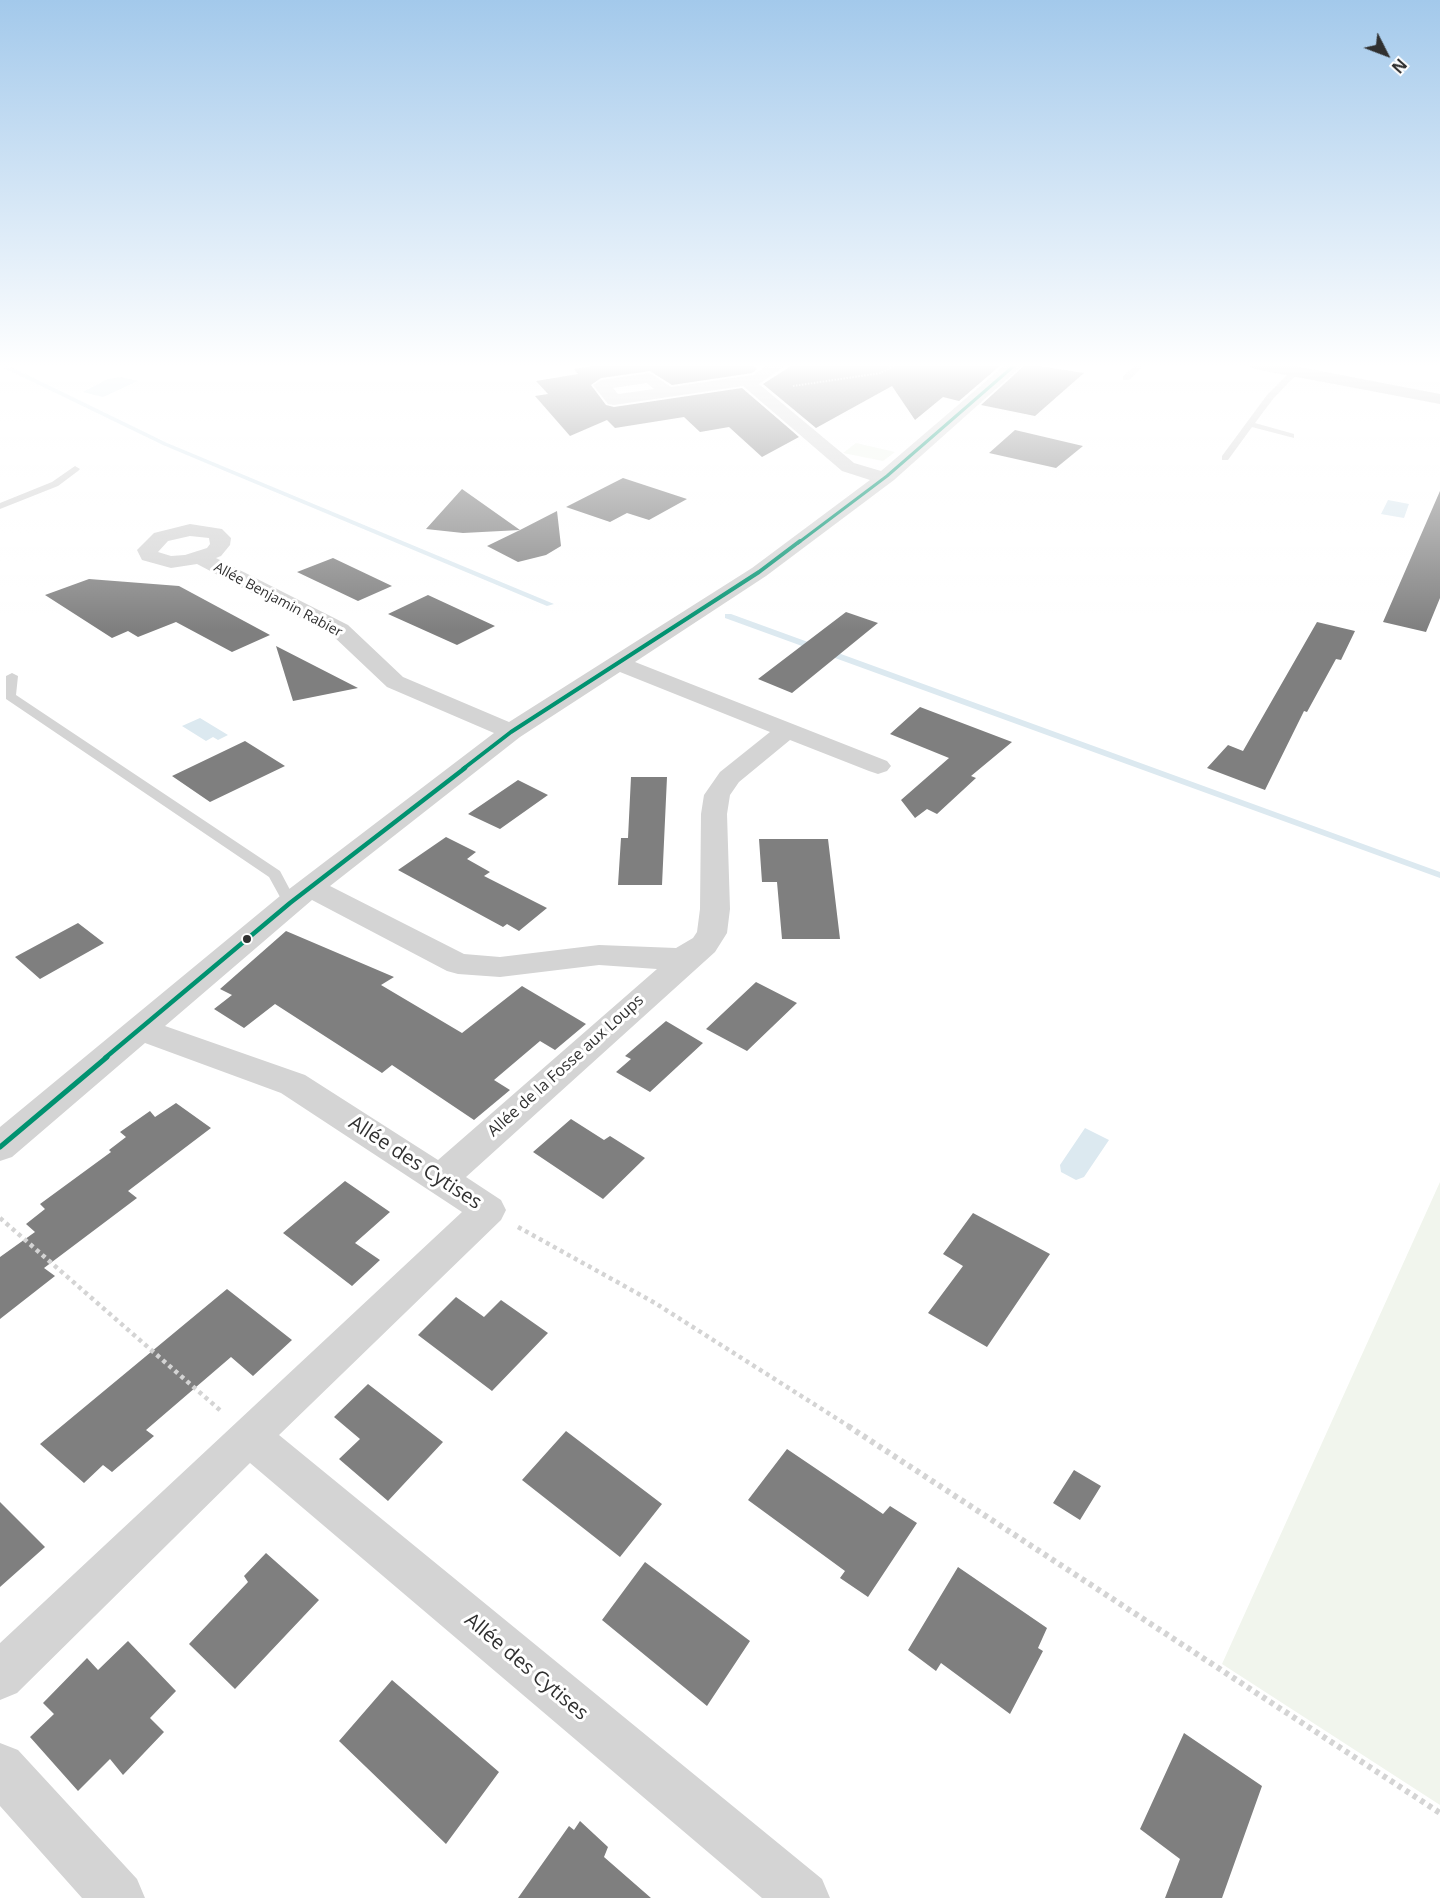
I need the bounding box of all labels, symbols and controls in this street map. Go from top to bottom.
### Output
north arrow [1356,24,1416,84]
text: N [1387,54,1412,78]
street label: Allée Benjamin Rabier [211,559,345,641]
unlabelled marker [241,933,253,945]
street label: Allée de la Fosse aux Loups [484,991,648,1141]
street label: Allée des Cytises [344,1111,486,1215]
street label: Allée des Cytises [459,1608,593,1726]

